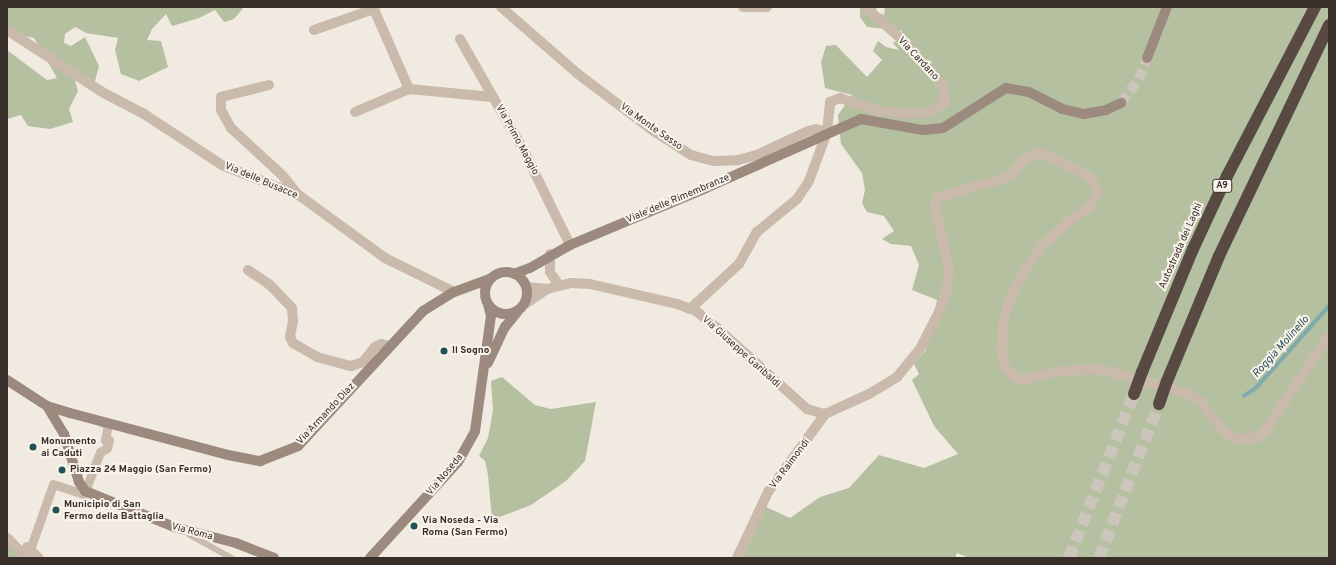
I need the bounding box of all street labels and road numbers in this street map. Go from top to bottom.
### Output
street label: Via Cardano [895,35,941,83]
street label: Via Monte Sasso [618,101,684,153]
street label: Via Primo Maggio [493,103,541,177]
street label: Via delle Busacce [223,160,299,202]
street label: Viale delle Rimembranze [625,172,731,226]
road number: A9 [1212,179,1232,193]
street label: Autostrada dei Laghi [1157,201,1205,291]
street label: Via Giuseppe Garibaldi [699,314,783,390]
street label: Via Armando Diaz [294,381,358,447]
street label: Via Raimondi [767,437,813,491]
street label: Via Noseda [424,452,466,498]
street label: Via Roma [170,521,214,543]

